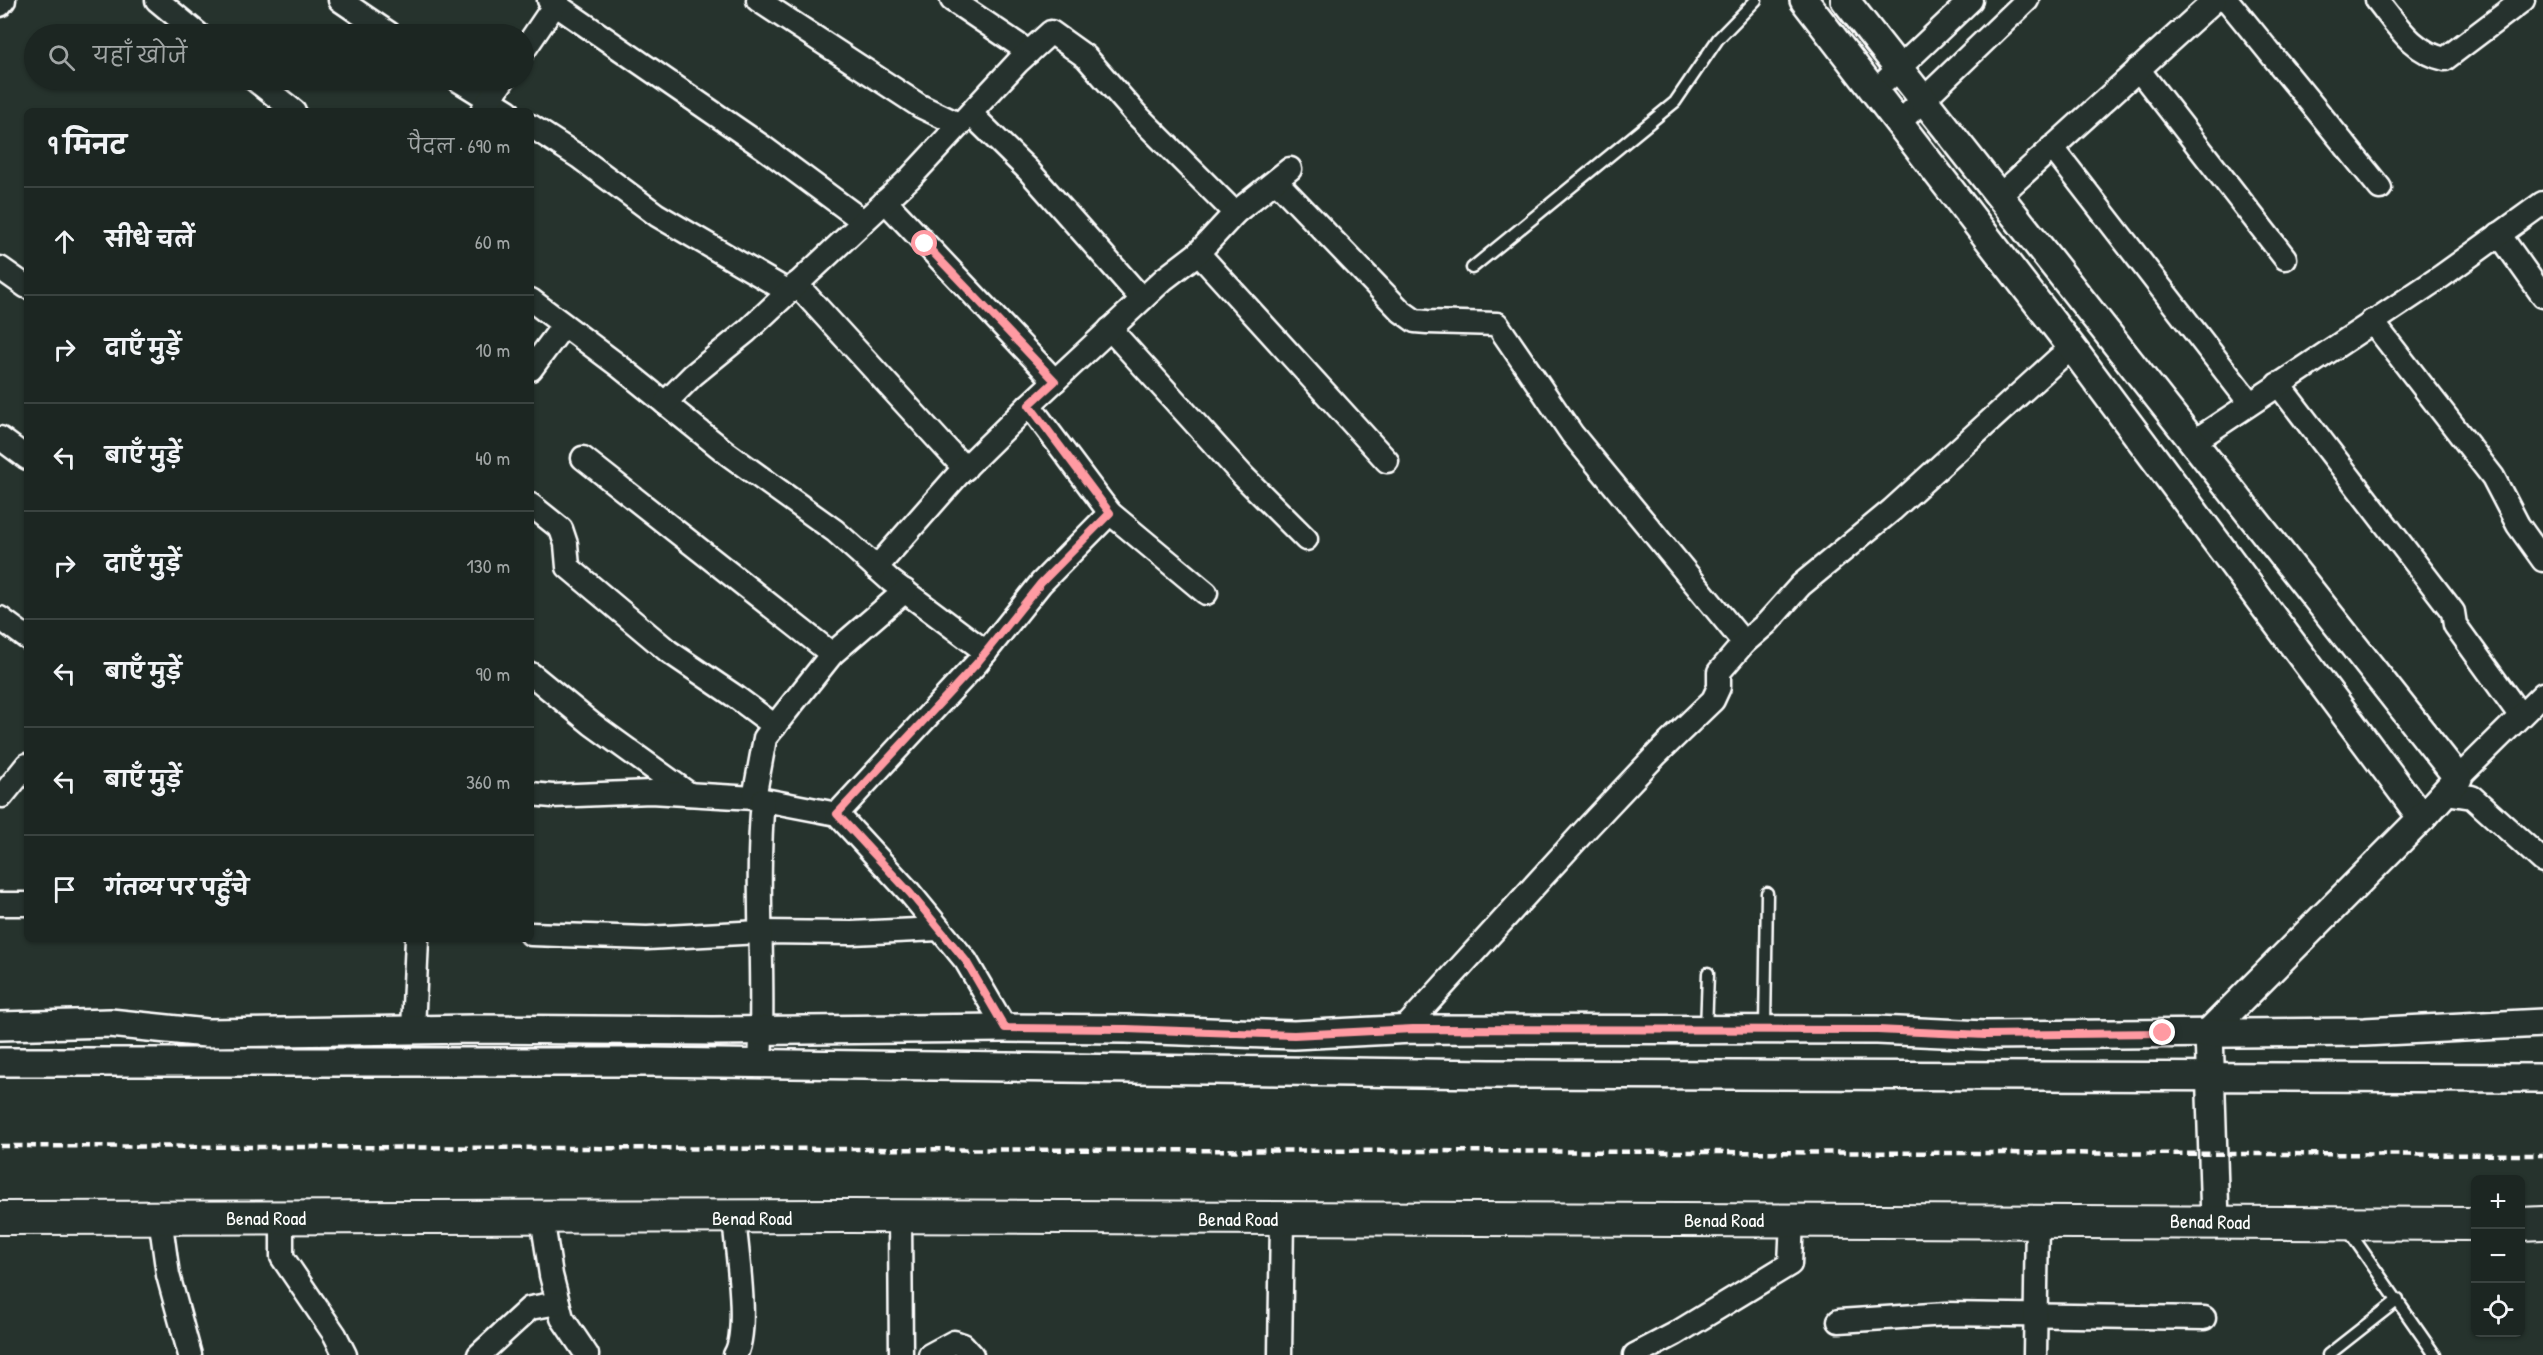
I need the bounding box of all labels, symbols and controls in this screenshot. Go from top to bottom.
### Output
search box [24,24,534,90]
text: यहाँ खोजें [93,40,187,70]
icon: search [45,41,78,74]
text: 9 मिनट [48,127,127,162]
text: पैदल · 690 m [408,132,510,159]
text: सीधे चलें [105,224,195,254]
icon: ahead [48,225,81,258]
text: 60 m [475,228,510,255]
route start [911,230,937,256]
text: दाएँ मुड़ें [105,332,181,362]
icon: right [48,333,81,366]
text: 10 m [476,336,510,363]
text: बाएँ मुड़ें [105,440,182,470]
icon: left [48,441,81,474]
text: 40 m [475,444,510,471]
text: दाएँ मुड़ें [105,548,181,578]
icon: right [48,549,81,582]
text: 130 m [467,552,510,579]
text: बाएँ मुड़ें [105,656,182,686]
icon: left [48,657,81,690]
text: 90 m [476,660,510,687]
text: बाएँ मुड़ें [105,764,182,794]
icon: left [48,765,81,798]
text: 360 m [466,768,510,795]
text: गंतव्य पर पहुँचे [105,872,249,902]
icon: arrive [48,873,81,906]
route end [2149,1019,2175,1045]
map controls [2471,1175,2525,1337]
button: + [2471,1175,2525,1229]
street label: Benad Road [226,1204,306,1231]
street label: Benad Road [712,1204,792,1231]
street label: Benad Road [1198,1205,1278,1232]
street label: Benad Road [1684,1206,1764,1233]
street label: Benad Road [2170,1207,2251,1235]
button: − [2471,1229,2525,1283]
button: locate [2471,1283,2525,1337]

